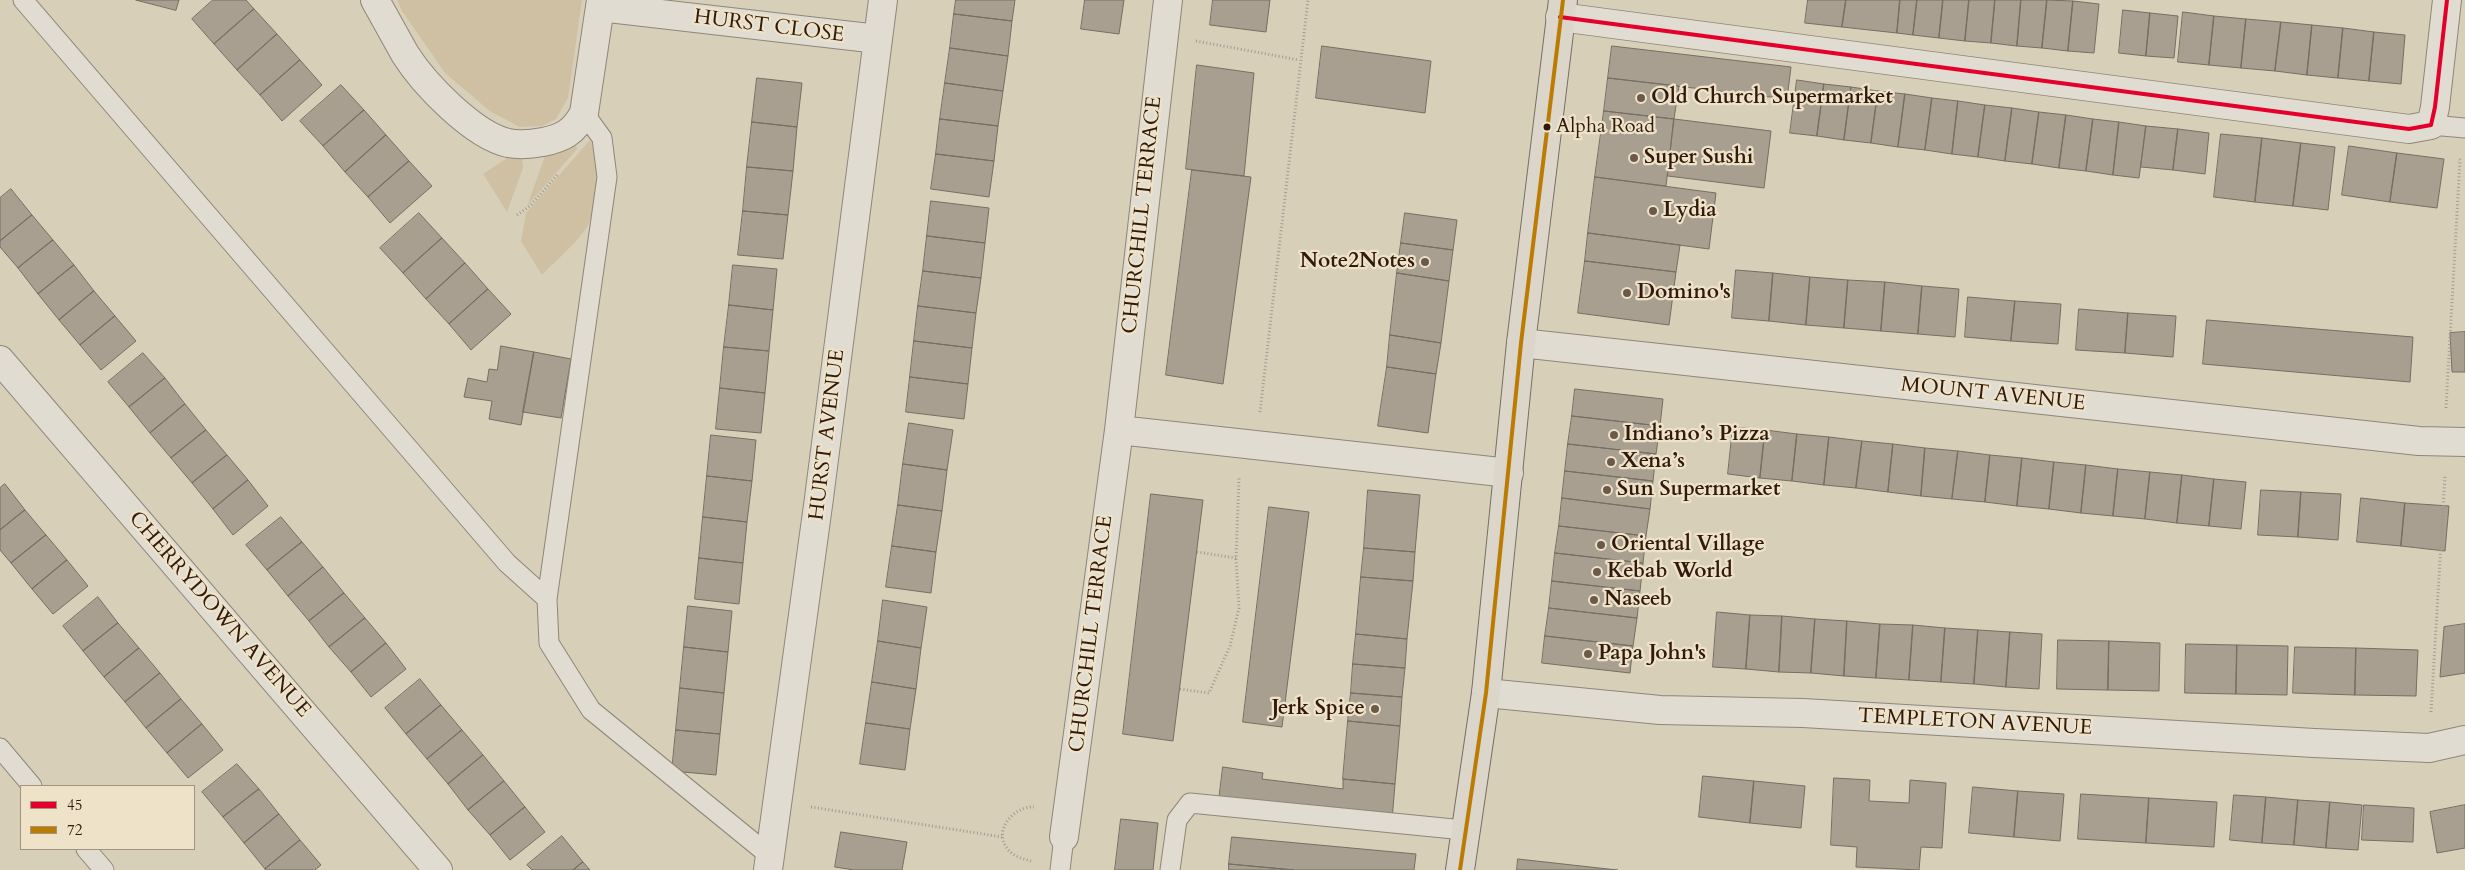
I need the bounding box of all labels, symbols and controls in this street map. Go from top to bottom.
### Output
street label: HURST CLOSE [692,5,846,49]
place label: Old Church Supermarket [1651,85,1893,111]
marker: Old Church Supermarket [1635,92,1647,104]
street label: CHURCHILL TERRACE [1118,95,1168,335]
place label: Alpha Road [1556,115,1655,139]
marker: Alpha Road [1542,122,1552,132]
place label: Super Sushi [1644,145,1753,171]
marker: Super Sushi [1628,152,1640,164]
place label: Lydia [1663,198,1717,224]
marker: Lydia [1647,205,1659,217]
place label: Note2Notes [1300,249,1415,275]
marker: Note2Notes [1419,256,1431,268]
place label: Domino's [1637,280,1731,306]
marker: Domino's [1621,287,1633,299]
street label: HURST AVENUE [805,348,851,522]
street label: MOUNT AVENUE [1900,373,2086,417]
place label: Indiano’s Pizza [1624,422,1770,448]
marker: Indiano’s Pizza [1608,429,1620,441]
place label: Xena’s [1621,449,1685,475]
marker: Xena’s [1605,456,1617,468]
place label: Sun Supermarket [1617,477,1780,503]
marker: Sun Supermarket [1601,484,1613,496]
street label: CHERRYDOWN AVENUE [123,507,315,723]
street label: CHURCHILL TERRACE [1065,514,1119,754]
place label: Oriental Village [1611,532,1765,558]
marker: Oriental Village [1595,539,1607,551]
place label: Kebab World [1607,559,1733,585]
marker: Kebab World [1591,566,1603,578]
place label: Naseeb [1604,587,1672,613]
marker: Naseeb [1588,594,1600,606]
place label: Papa John's [1598,641,1706,667]
marker: Papa John's [1582,648,1594,660]
place label: Jerk Spice [1271,696,1365,722]
marker: Jerk Spice [1369,703,1381,715]
street label: TEMPLETON AVENUE [1857,704,2093,742]
legend [20,785,195,850]
text: 45 [67,795,82,815]
text: 72 [67,820,82,840]

